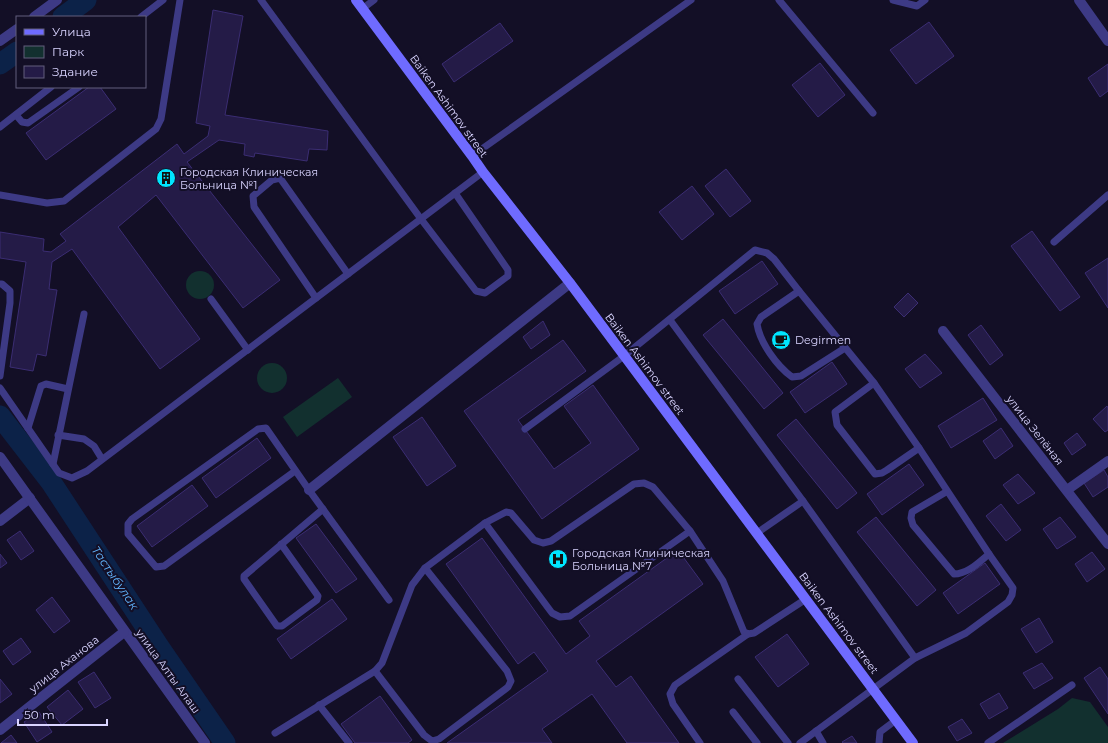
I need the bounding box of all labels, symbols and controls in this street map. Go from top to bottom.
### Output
legend [16,16,146,88]
text: Улица [52,24,91,39]
text: Парк [52,44,84,59]
street label: Baiken Ashimov street [407,52,491,161]
text: Здание [52,64,98,79]
place label: Городская Клиническая Больница №1 [180,165,318,192]
building icon: Городская Клиническая Больница №1 [155,167,177,189]
street label: Baiken Ashimov street [602,310,688,418]
cafe icon: Degirmen [770,329,792,351]
place label: Degirmen [795,333,851,347]
street label: улица Зелёная [1003,391,1067,468]
water label: Тастыбулак [89,543,143,613]
place label: Городская Клиническая Больница №7 [572,546,710,573]
hospital icon: Городская Клиническая Больница №7 [547,548,569,570]
street label: Baiken Ashimov street [796,569,882,677]
street label: улица Алты Алаш [132,625,203,716]
street label: улица Аханова [26,632,102,696]
scale bar [18,701,107,727]
text: 50 m [24,707,55,722]

